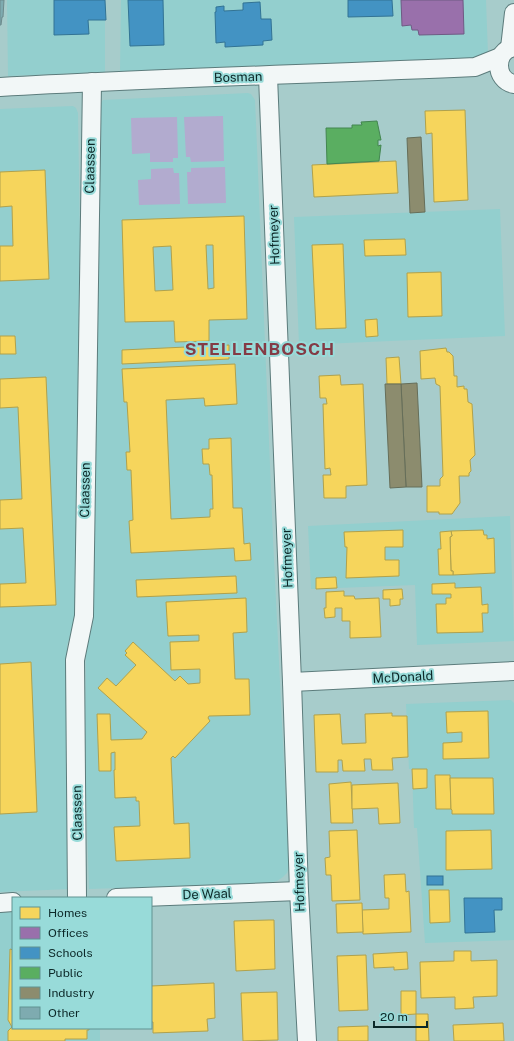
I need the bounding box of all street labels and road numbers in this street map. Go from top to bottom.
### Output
street label: Bosman [213,69,263,85]
street label: Claassen [82,138,98,194]
street label: Hofmeyer [265,205,283,265]
street label: Claassen [77,462,93,518]
street label: Hofmeyer [278,528,296,588]
street label: McDonald [372,668,434,686]
street label: Claassen [69,785,85,841]
street label: Hofmeyer [290,852,308,912]
street label: De Waal [182,886,232,902]

